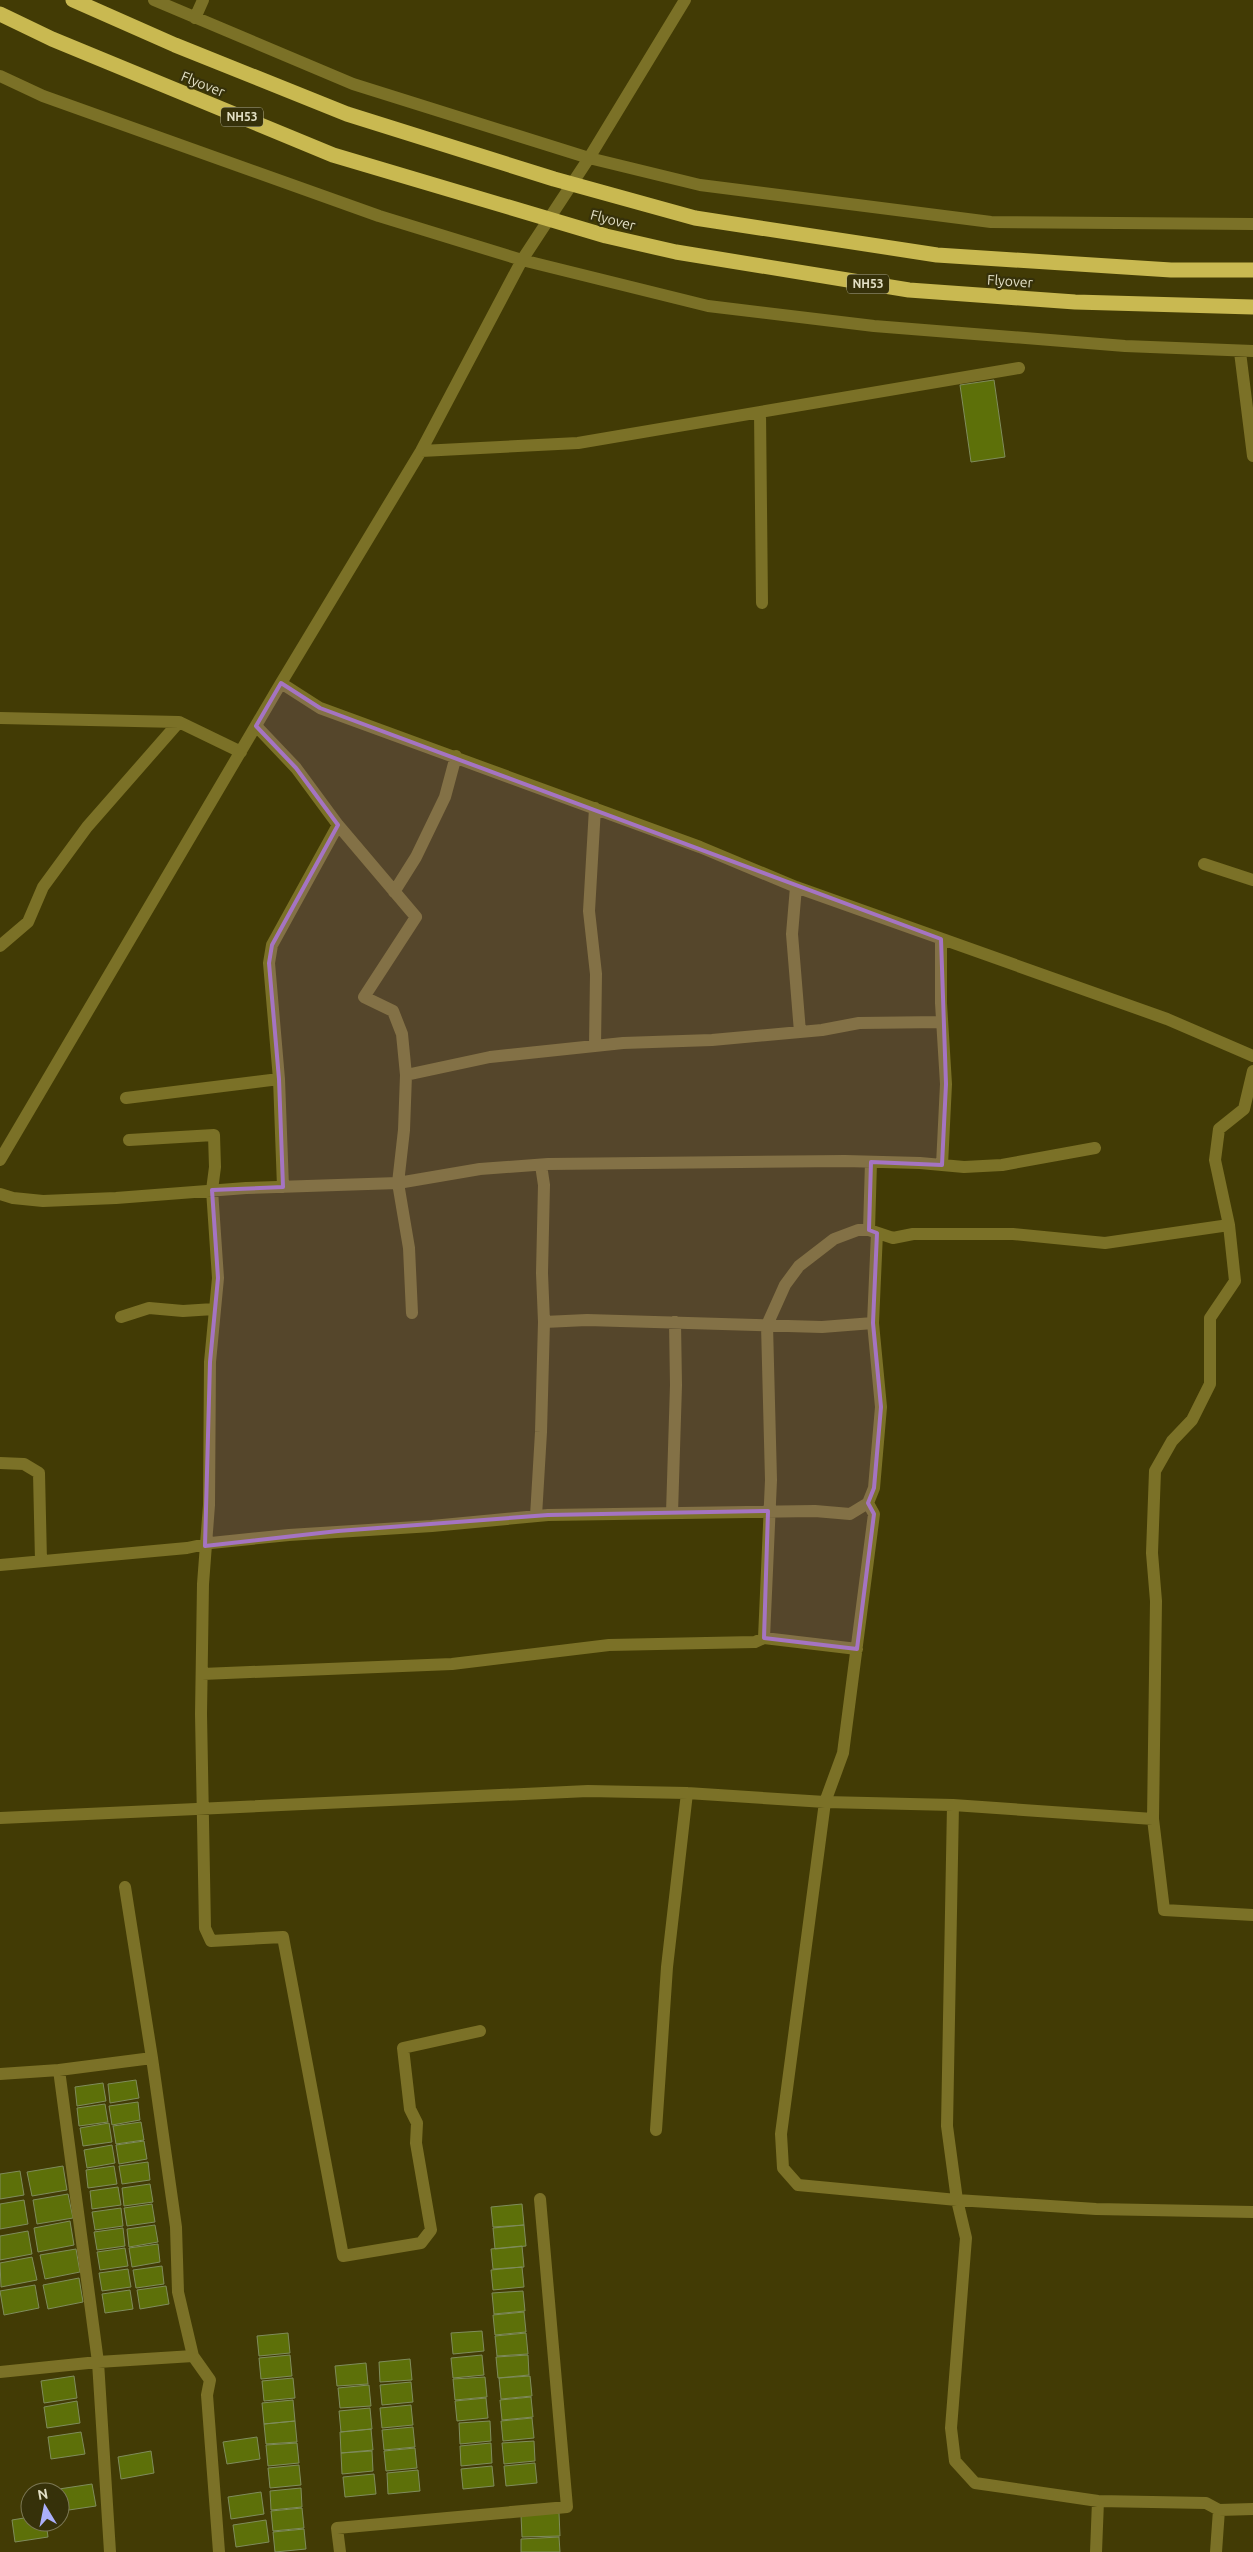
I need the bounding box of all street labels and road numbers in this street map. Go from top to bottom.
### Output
street label: Flyover [179,68,228,100]
road number: NH53 [221,108,263,126]
street label: Flyover [589,206,638,234]
street label: Flyover [987,271,1034,291]
road number: NH53 [847,274,889,294]

